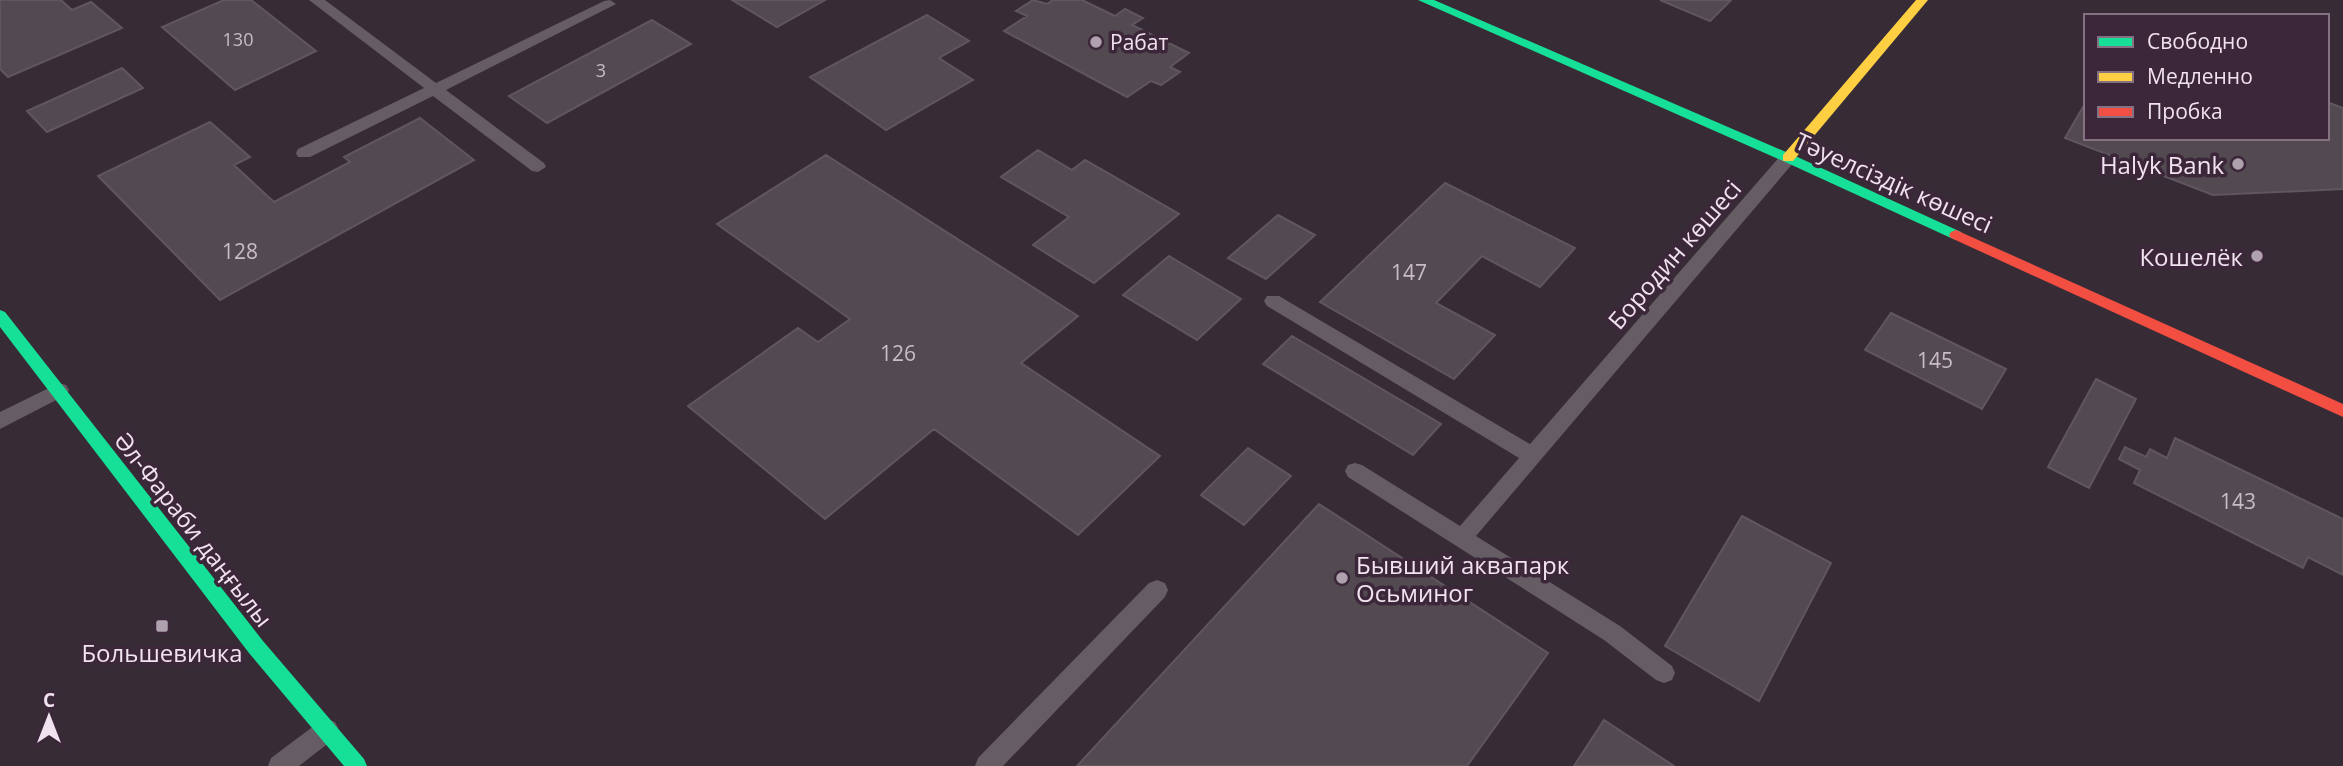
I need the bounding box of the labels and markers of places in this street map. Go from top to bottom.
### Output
place label: Рабат [1110,28,1168,56]
marker: Рабат [1088,34,1104,50]
place label: Halyk Bank [2100,148,2224,181]
marker: Halyk Bank [2230,156,2246,172]
place label: Кошелёк [2139,240,2244,273]
marker: Кошелёк [2249,248,2265,264]
place label: Бывший аквапарк Осьминог [1356,548,1570,609]
marker: Бывший аквапарк Осьминог [1334,570,1350,586]
marker: Большевичка [154,618,170,634]
place label: Большевичка [81,636,243,669]

